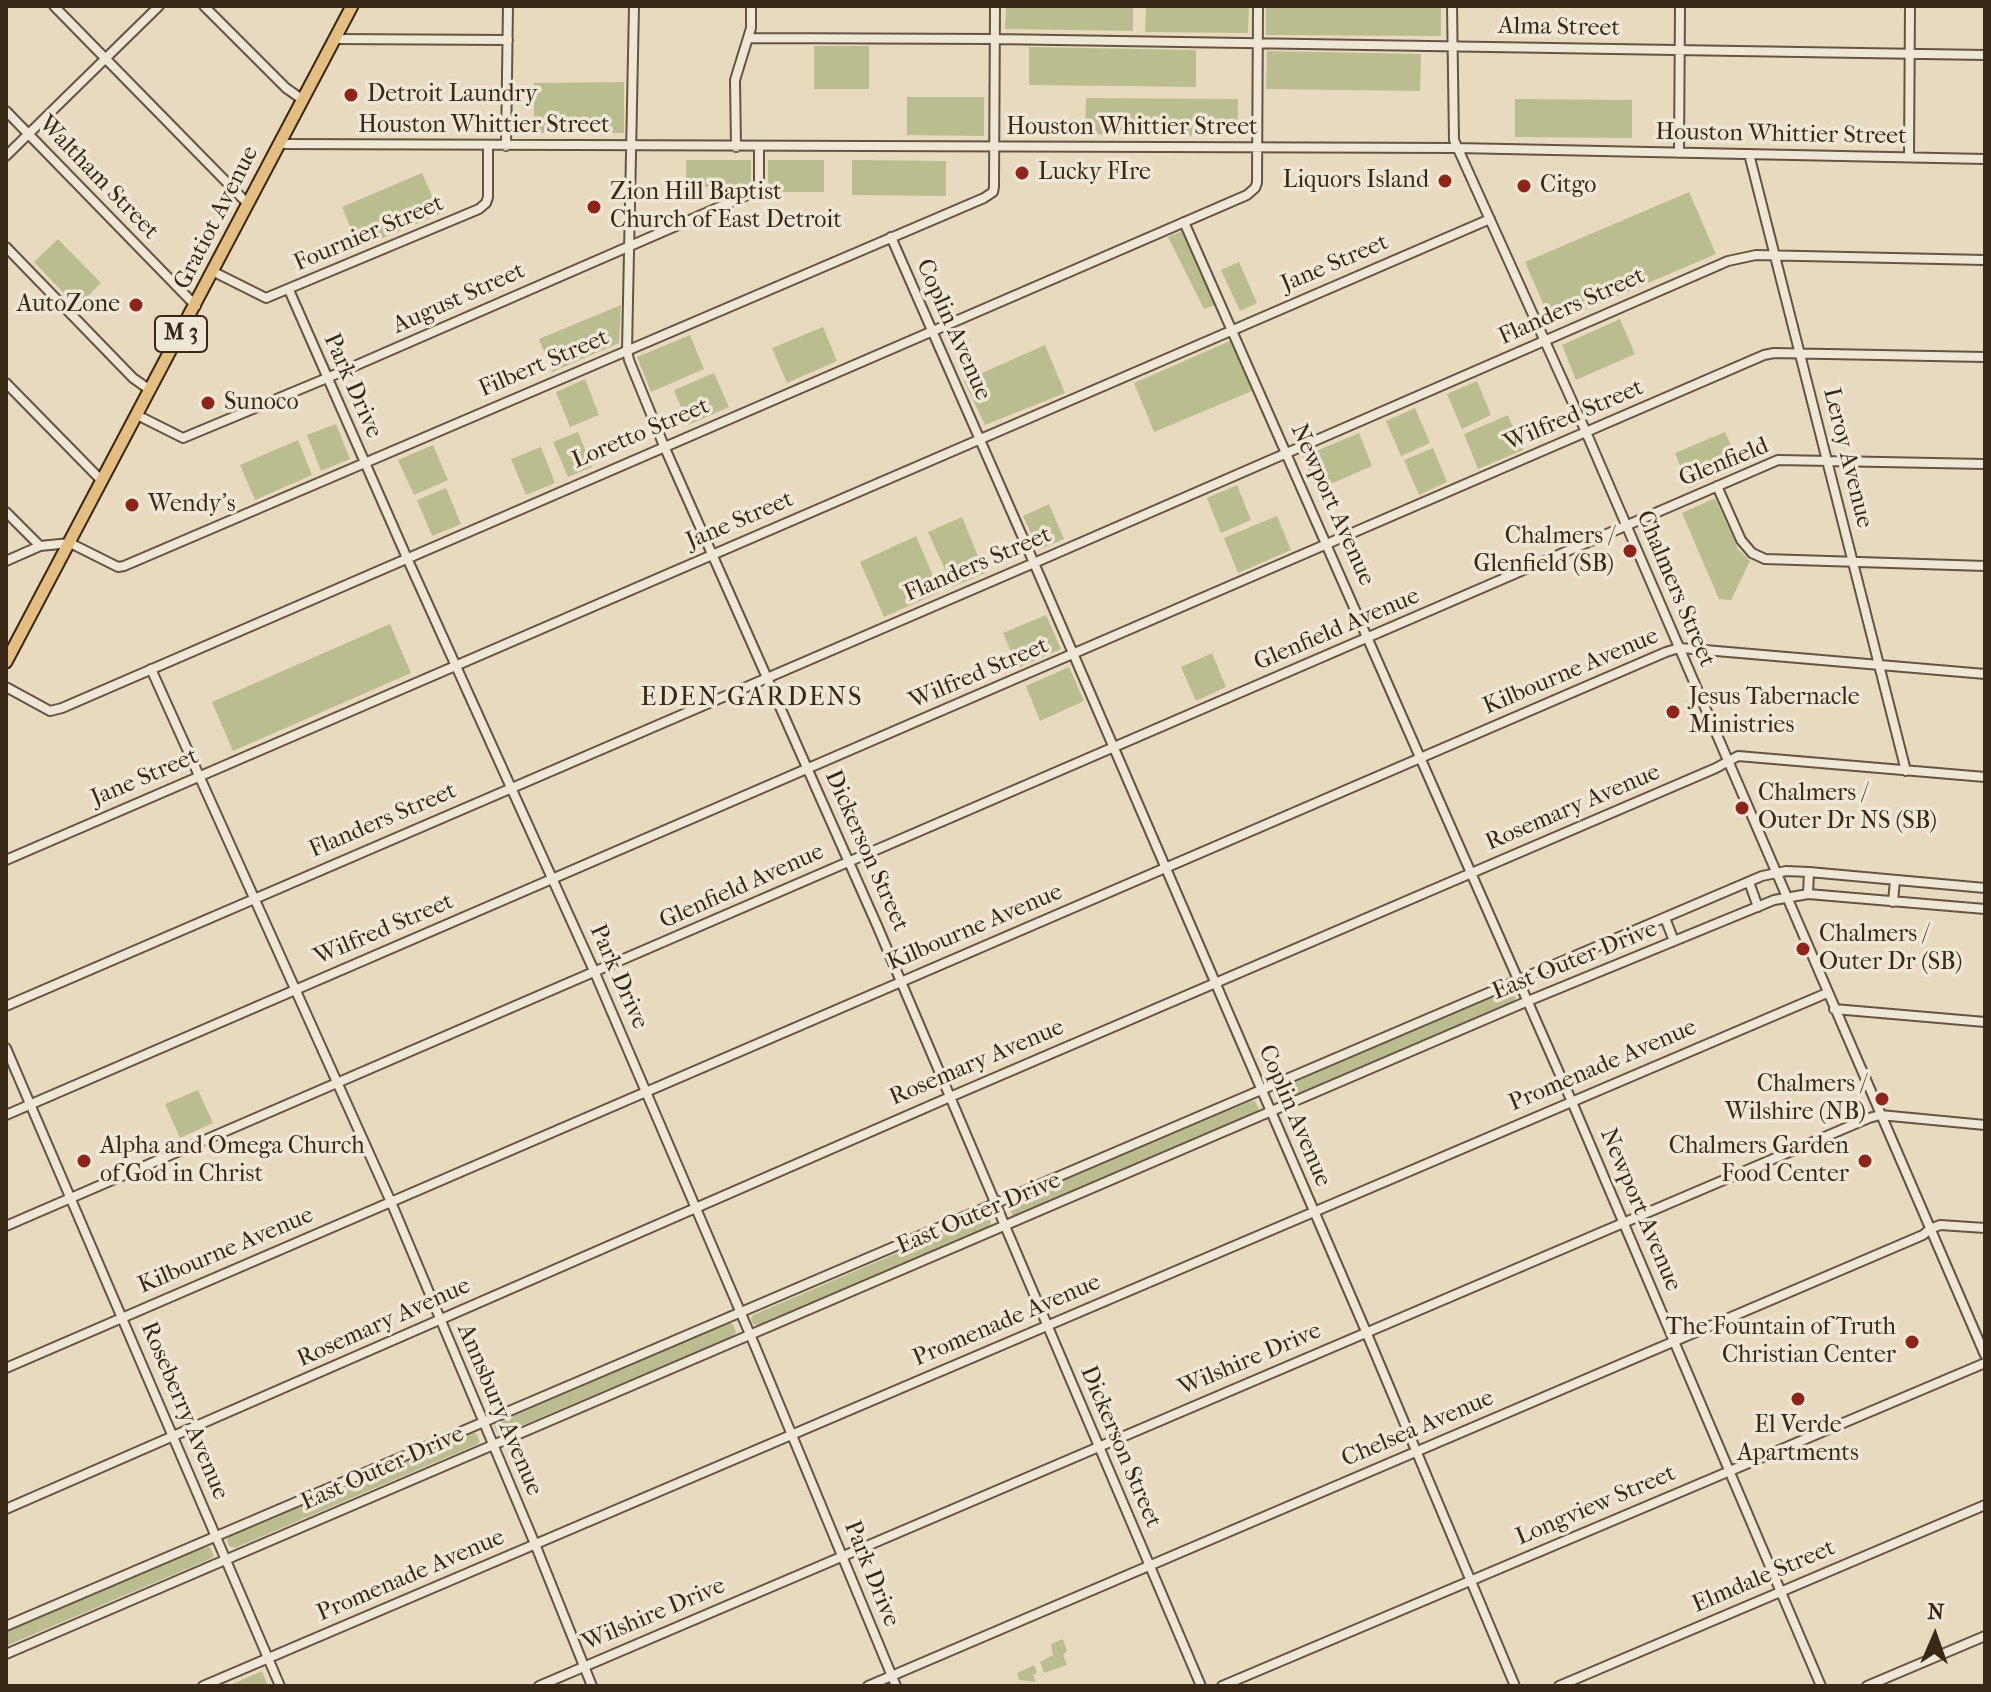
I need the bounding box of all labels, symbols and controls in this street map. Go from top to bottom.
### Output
street label: Alma Street [1498,13,1620,43]
place label: Detroit Laundry [367,81,537,109]
marker: Detroit Laundry [342,86,360,104]
street label: Waltham Street [32,110,164,246]
street label: Houston Whittier Street [358,112,610,140]
street label: Houston Whittier Street [1006,114,1258,142]
street label: Houston Whittier Street [1655,118,1907,152]
street label: Gratiot Avenue [169,142,265,294]
place label: Lucky FIre [1038,159,1151,187]
marker: Lucky FIre [1013,164,1031,182]
place label: Liquors Island [1283,167,1429,195]
marker: Liquors Island [1436,172,1454,190]
place label: Citgo [1540,172,1596,200]
marker: Citgo [1515,177,1533,195]
place label: Zion Hill Baptist Church of East Detroit [610,179,842,235]
street label: Fournier Street [290,190,448,278]
marker: Zion Hill Baptist Church of East Detroit [585,198,603,216]
street label: Jane Street [1277,229,1393,299]
street label: Coplin Avenue [909,255,997,405]
street label: August Street [388,257,530,341]
street label: Flanders Street [1494,262,1650,352]
place label: AutoZone [17,291,120,319]
marker: AutoZone [127,296,145,314]
road number: M 3 [155,316,207,352]
street label: Filbert Street [475,324,613,404]
street label: Park Drive [316,329,388,443]
street label: Wilfred Street [1500,374,1648,458]
street label: Leroy Avenue [1816,385,1878,531]
place label: Sunoco [224,389,299,417]
street label: Loretto Street [568,392,714,476]
marker: Sunoco [199,394,217,412]
street label: Newport Avenue [1283,420,1381,590]
street label: Glenfield [1675,432,1773,494]
street label: Jane Street [682,486,798,556]
place label: Wendy's [148,491,236,519]
marker: Wendy's [123,496,141,514]
street label: Chalmers Street [1629,507,1721,671]
street label: Flanders Street [900,521,1056,609]
place label: Chalmers / Glenfield (SB) [1474,523,1614,579]
marker: Chalmers / Glenfield (SB) [1621,542,1639,560]
street label: Glenfield Avenue [1250,582,1424,678]
street label: Kilbourne Avenue [1479,622,1663,722]
street label: Wilfred Street [905,632,1053,716]
district label: EDEN GARDENS [640,683,864,715]
place label: Jesus Tabernacle Ministries [1689,684,1860,740]
marker: Jesus Tabernacle Ministries [1664,703,1682,721]
street label: Jane Street [87,743,203,813]
street label: Rosemary Avenue [1481,758,1665,858]
street label: Dickerson Street [818,766,914,936]
street label: Flanders Street [305,777,461,865]
place label: Chalmers / Outer Dr NS (SB) [1758,780,1937,836]
marker: Chalmers / Outer Dr NS (SB) [1733,799,1751,817]
street label: Glenfield Avenue [656,838,828,936]
street label: Kilbourne Avenue [883,878,1067,978]
street label: Wilfred Street [310,888,458,972]
street label: East Outer Drive [1488,915,1662,1007]
street label: Park Drive [582,920,654,1034]
place label: Chalmers / Outer Dr (SB) [1819,921,1962,977]
marker: Chalmers / Outer Dr (SB) [1794,940,1812,958]
street label: Rosemary Avenue [885,1013,1069,1113]
street label: Promenade Avenue [1505,1013,1701,1119]
street label: Coplin Avenue [1251,1041,1337,1191]
place label: Chalmers / Wilshire (NB) [1725,1071,1866,1127]
marker: Chalmers / Wilshire (NB) [1873,1090,1891,1108]
street label: Newport Avenue [1593,1124,1687,1296]
place label: Alpha and Omega Church of God in Christ [100,1133,365,1189]
place label: Chalmers Garden Food Center [1669,1133,1849,1189]
marker: Alpha and Omega Church of God in Christ [75,1152,93,1170]
marker: Chalmers Garden Food Center [1856,1152,1874,1170]
street label: East Outer Drive [893,1167,1065,1261]
street label: Kilbourne Avenue [134,1201,318,1301]
street label: Promenade Avenue [909,1268,1105,1374]
street label: Rosemary Avenue [293,1272,475,1374]
place label: The Fountain of Truth Christian Center [1666,1314,1896,1370]
street label: Wilshire Drive [1174,1317,1326,1403]
street label: Roseberry Avenue [134,1318,234,1504]
street label: Annsbury Avenue [450,1320,548,1500]
marker: The Fountain of Truth Christian Center [1903,1333,1921,1351]
street label: Dickerson Street [1073,1362,1167,1532]
street label: Chelsea Avenue [1338,1384,1498,1474]
marker: El Verde Apartments [1789,1390,1807,1408]
place label: El Verde Apartments [1737,1412,1859,1468]
street label: East Outer Drive [297,1420,469,1518]
street label: Longview Street [1512,1459,1680,1553]
street label: Park Drive [837,1517,905,1631]
street label: Promenade Avenue [313,1523,509,1629]
street label: Elmdale Street [1688,1534,1840,1620]
street label: Wilshire Drive [578,1572,730,1658]
north arrow [1895,1596,1975,1676]
text: N [1927,1599,1945,1625]

